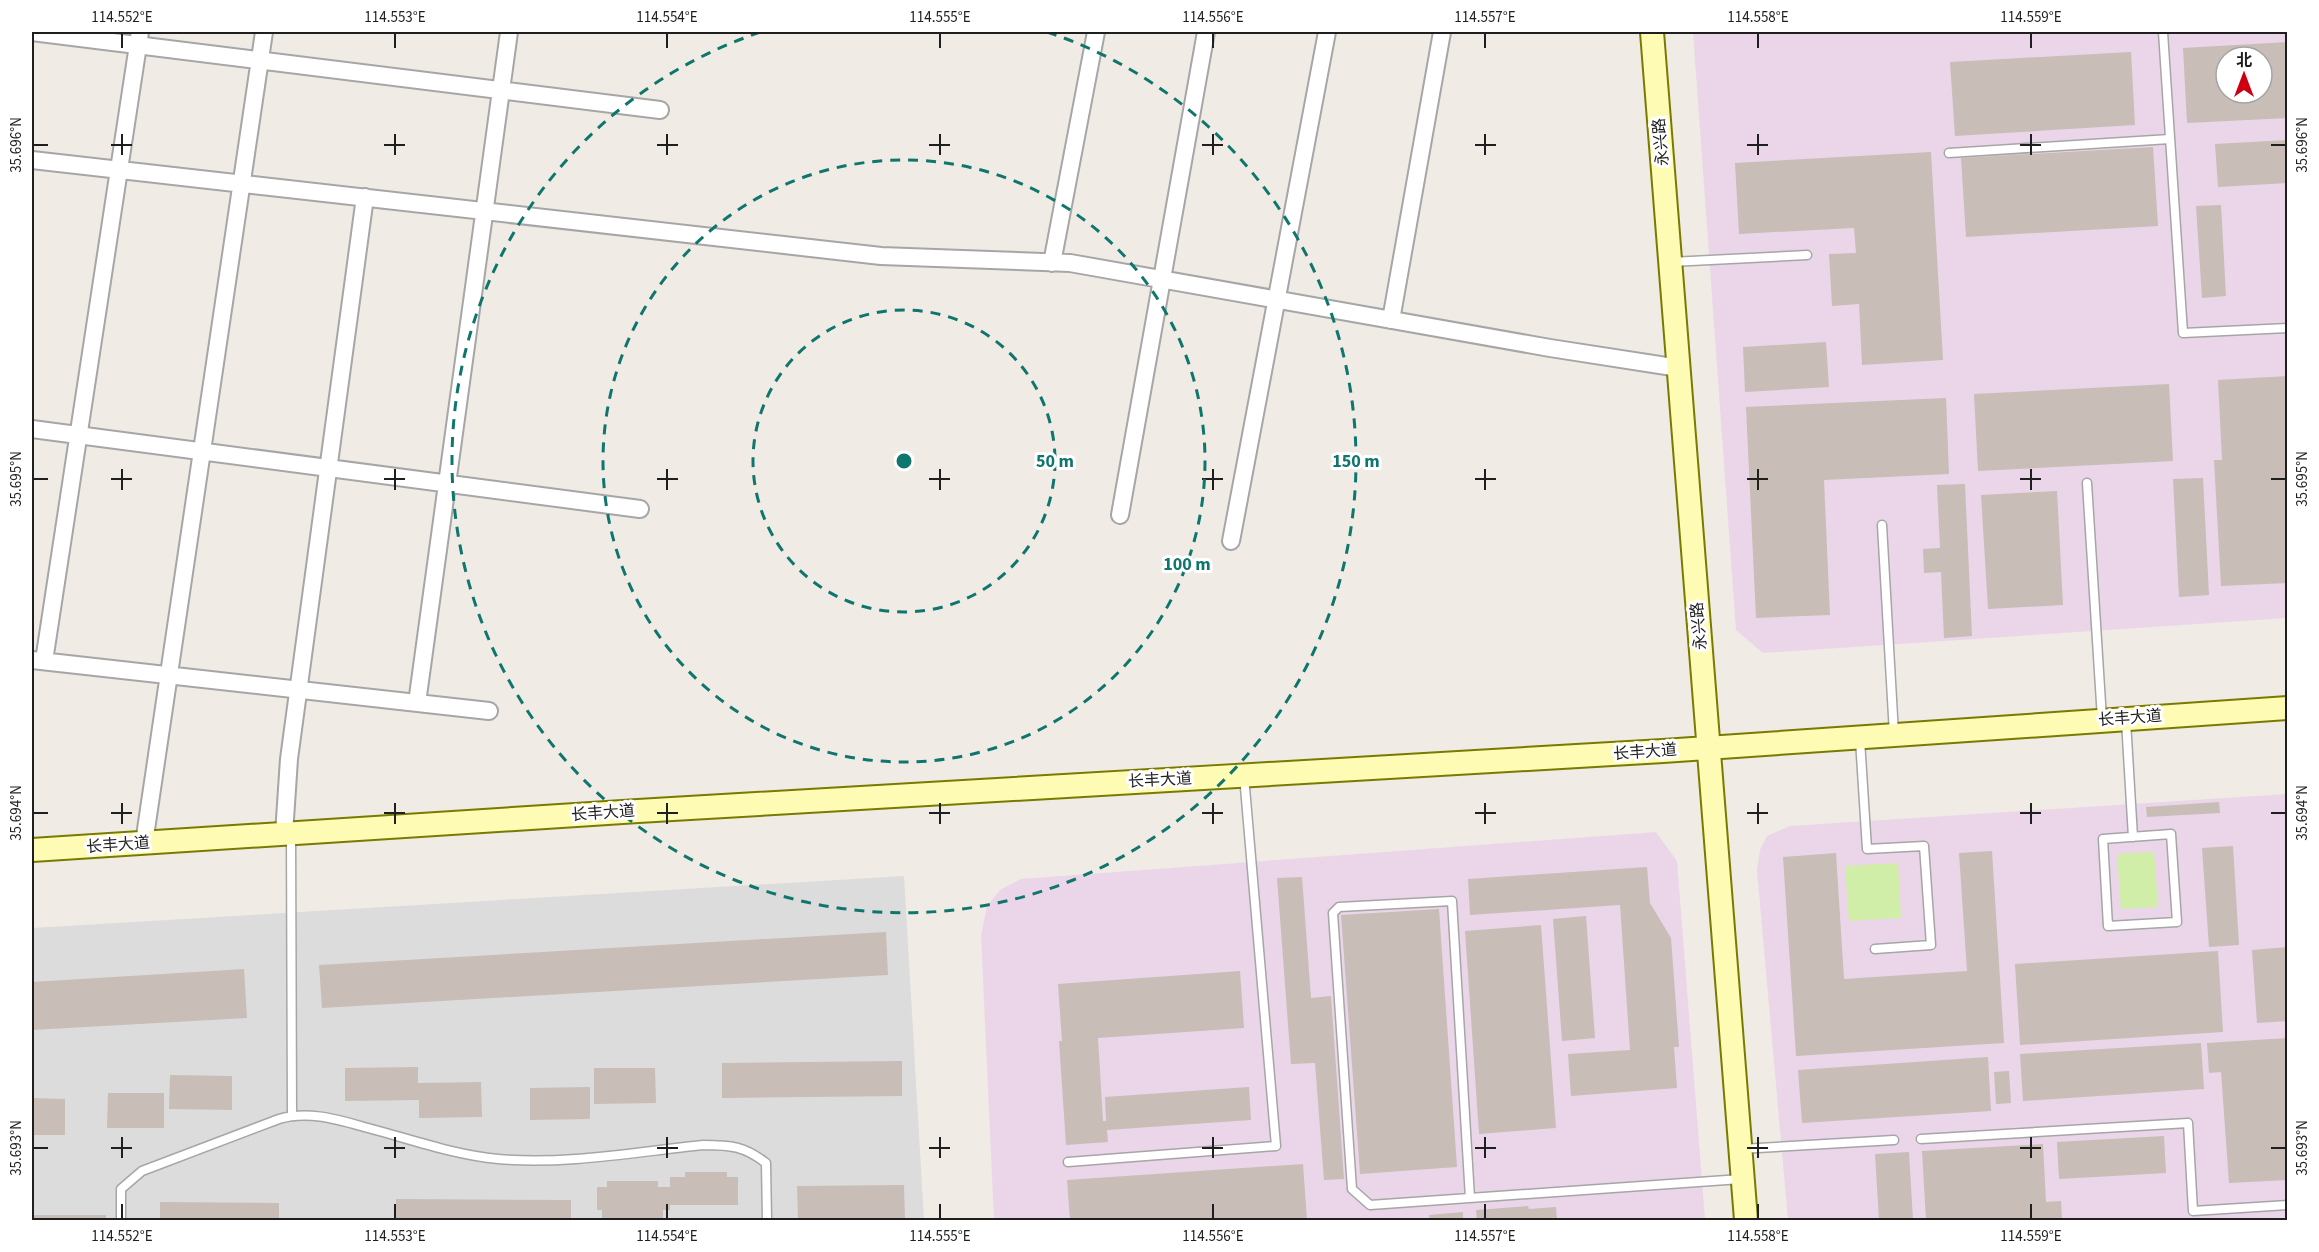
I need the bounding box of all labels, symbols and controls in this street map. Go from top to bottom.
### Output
text: 114.552°E [91,7,153,28]
text: 114.553°E [364,7,426,28]
text: 114.554°E [636,7,698,28]
text: 114.555°E [909,7,971,28]
text: 114.556°E [1182,7,1244,28]
text: 114.557°E [1454,7,1516,28]
text: 114.558°E [1727,7,1789,28]
text: 114.559°E [2000,7,2062,28]
north arrow [2214,45,2274,105]
text: 北 [2236,50,2252,72]
text: 35.696°N [6,117,27,173]
street label: 永兴路 [1648,117,1674,167]
text: 35.696°N [2292,117,2313,173]
text: 50 m [1036,449,1074,474]
text: 150 m [1332,449,1380,474]
text: 35.695°N [6,451,27,507]
centre of rings [894,451,914,471]
text: 35.695°N [2292,451,2313,507]
text: 100 m [1163,552,1211,577]
street label: 永兴路 [1686,601,1712,651]
street label: 长丰大道 [2097,705,2163,731]
street label: 长丰大道 [1612,739,1678,765]
street label: 长丰大道 [1127,767,1193,793]
text: 35.694°N [6,785,27,841]
text: 35.694°N [2292,785,2313,841]
street label: 长丰大道 [570,800,636,826]
street label: 长丰大道 [85,832,151,858]
text: 35.693°N [6,1120,27,1176]
text: 35.693°N [2292,1120,2313,1176]
text: 114.552°E [91,1226,153,1247]
text: 114.553°E [364,1226,426,1247]
text: 114.554°E [636,1226,698,1247]
text: 114.555°E [909,1226,971,1247]
text: 114.556°E [1182,1226,1244,1247]
text: 114.557°E [1454,1226,1516,1247]
text: 114.558°E [1727,1226,1789,1247]
text: 114.559°E [2000,1226,2062,1247]

